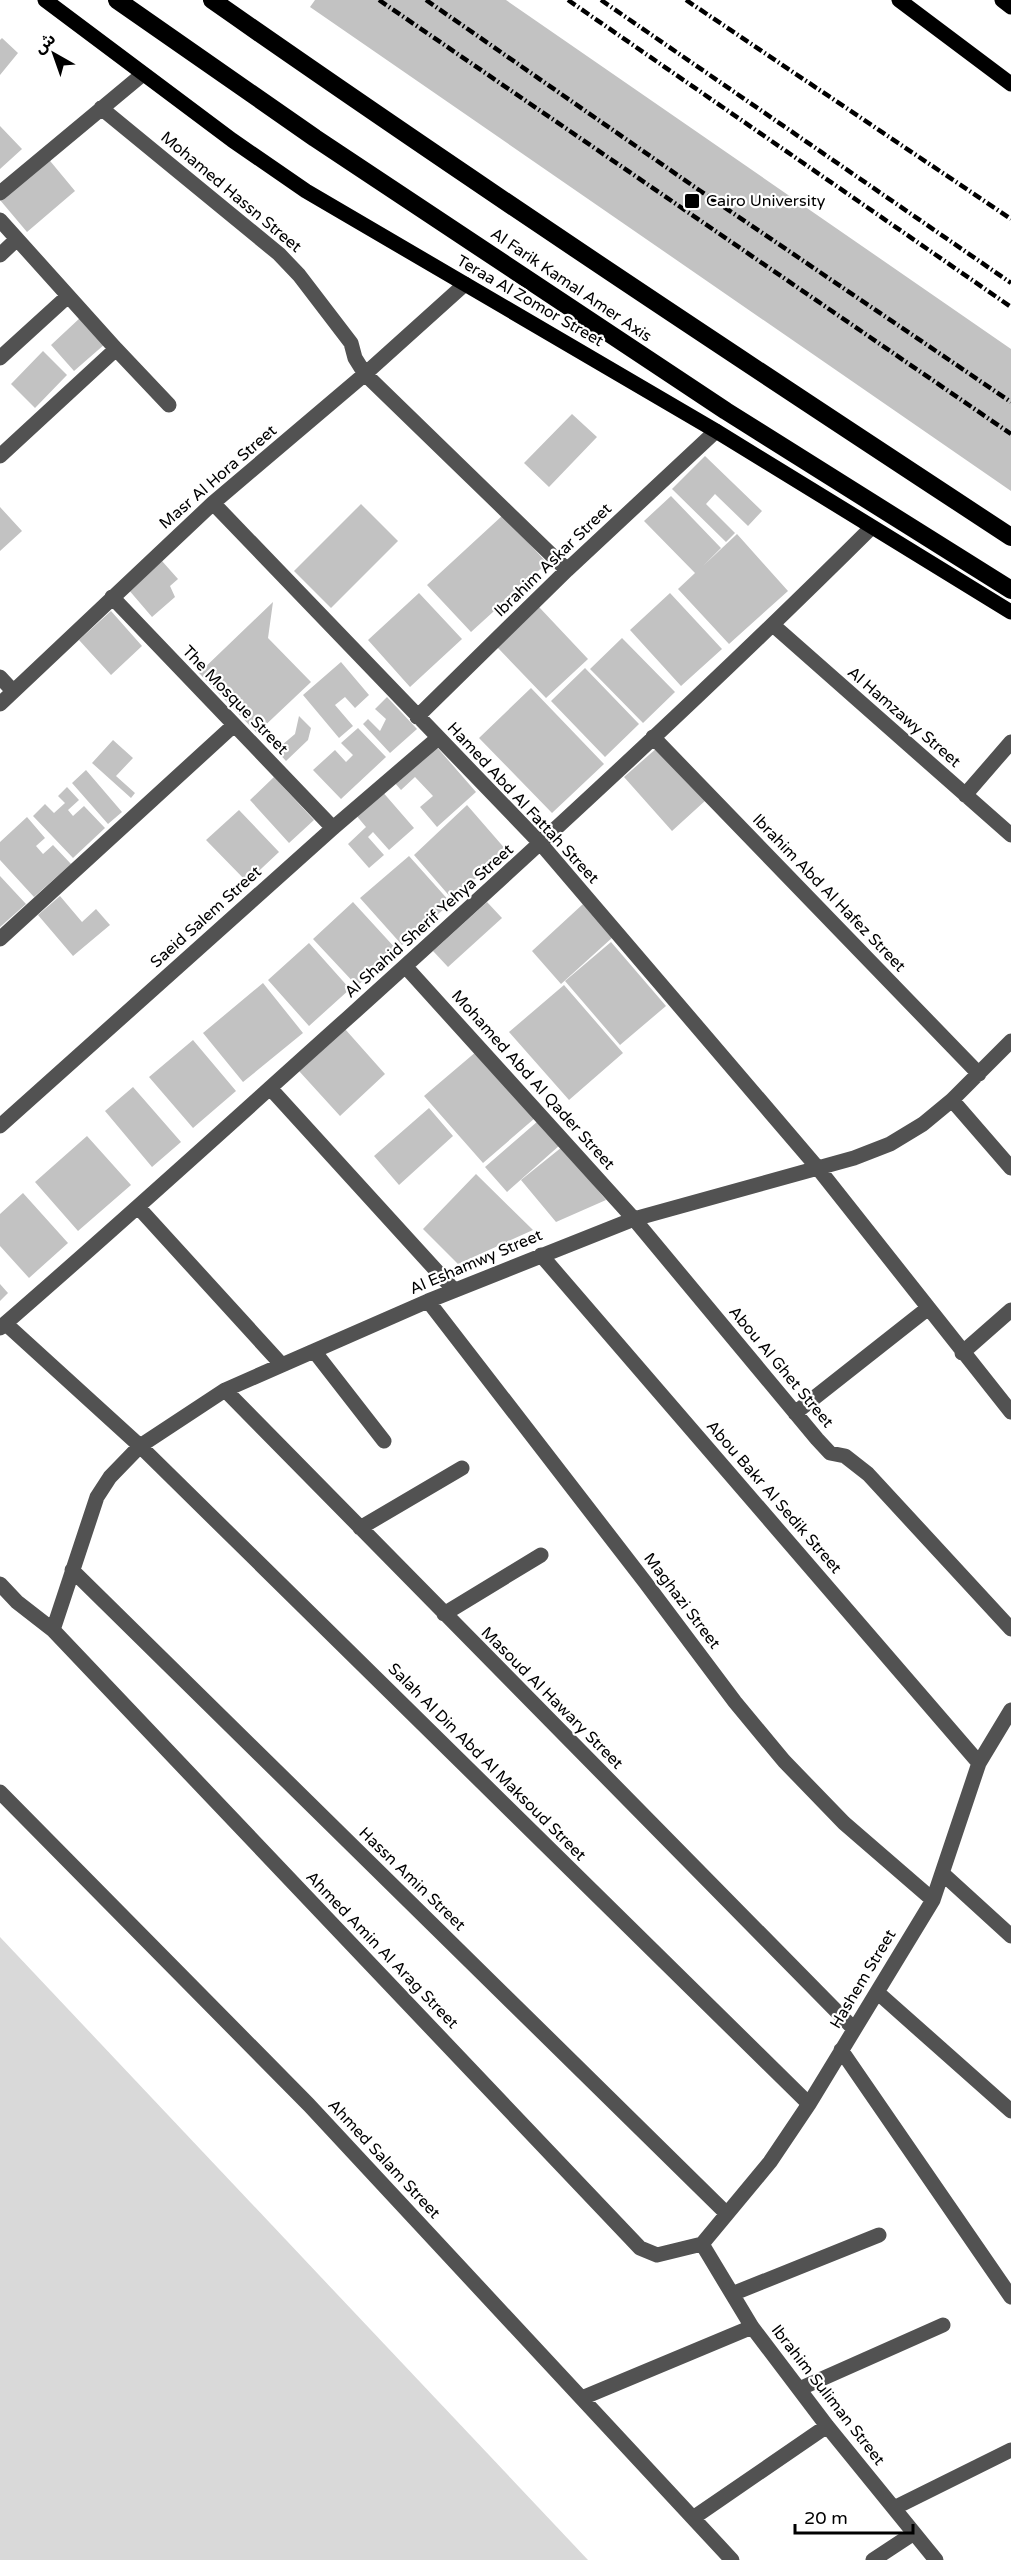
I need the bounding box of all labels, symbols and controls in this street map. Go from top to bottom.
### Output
north arrow [24,24,84,84]
text: ش [30,29,60,58]
street label: Mohamed Hassn Street [156,127,306,257]
place label: Cairo University [706,191,826,211]
marker: Cairo University [683,192,701,210]
street label: Al Farik Kamal Amer Axis [487,224,655,346]
street label: Teraa Al Zomor Street [453,251,607,351]
street label: Masr Al Hora Street [155,421,281,533]
street label: Ibrahim Askar Street [490,499,616,621]
street label: The Mosque Street [178,641,292,759]
street label: Al Hamzawy Street [843,662,965,772]
street label: Hamed Abd Al Fattah Street [443,718,603,888]
street label: Ibrahim Abd Al Hafez Street [748,810,910,976]
street label: Al Shahid Sherif Yehya Street [340,840,518,1002]
street label: Saeid Salem Street [146,862,266,972]
street label: Mohamed Abd Al Qader Street [447,986,619,1174]
street label: Al Eshamwy Street [407,1225,545,1299]
street label: Abou Al Ghet Street [724,1302,838,1432]
street label: Abou Bakr Al Sedik Street [702,1416,846,1578]
street label: Maghazi Street [639,1549,725,1653]
street label: Masoud Al Hawary Street [477,1623,627,1773]
street label: Salah Al Din Abd Al Maksoud Street [384,1659,590,1865]
street label: Hassn Amin Street [355,1823,469,1935]
street label: Ahmed Amin Al Arag Street [302,1867,462,2033]
street label: Hashem Street [826,1926,900,2032]
street label: Ahmed Salam Street [323,2095,445,2223]
street label: Ibrahim Suliman Street [767,2321,889,2469]
scale bar [795,2497,914,2535]
text: 20 m [804,2507,848,2529]

